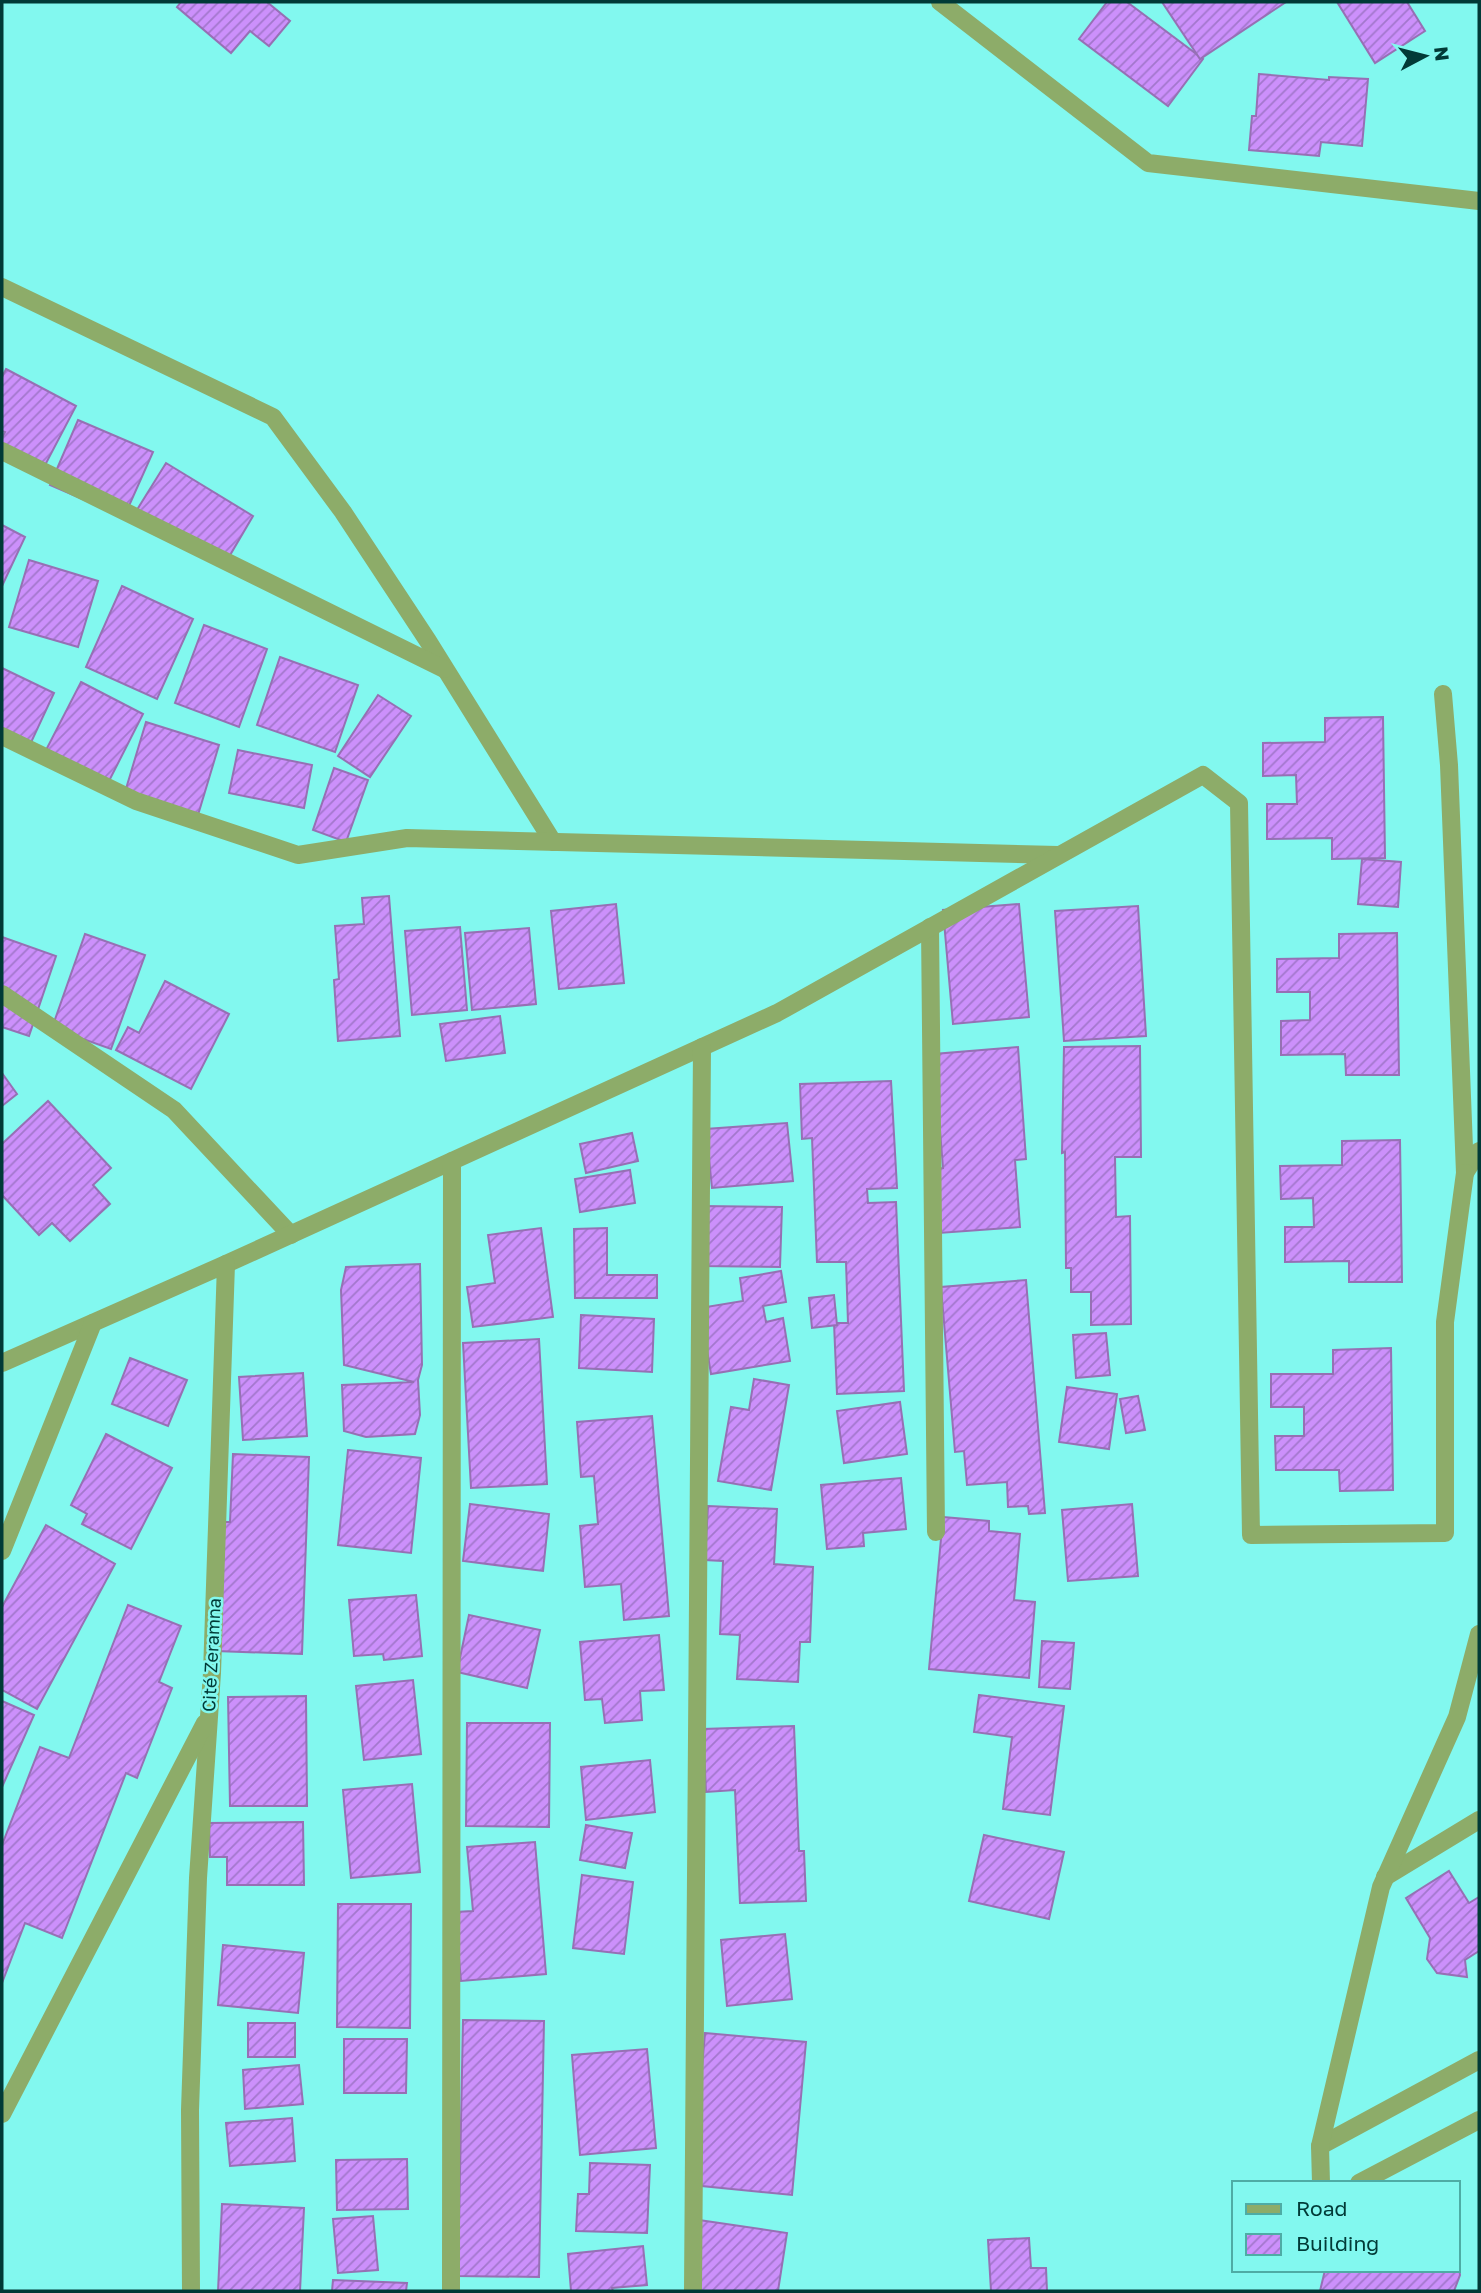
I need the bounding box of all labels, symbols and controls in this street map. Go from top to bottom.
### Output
north arrow [1390,21,1460,91]
text: N [1430,45,1455,62]
street label: Cité Zeramna [197,1597,225,1713]
legend [1232,2181,1460,2272]
text: Road [1296,2195,1347,2221]
text: Building [1296,2230,1379,2256]

